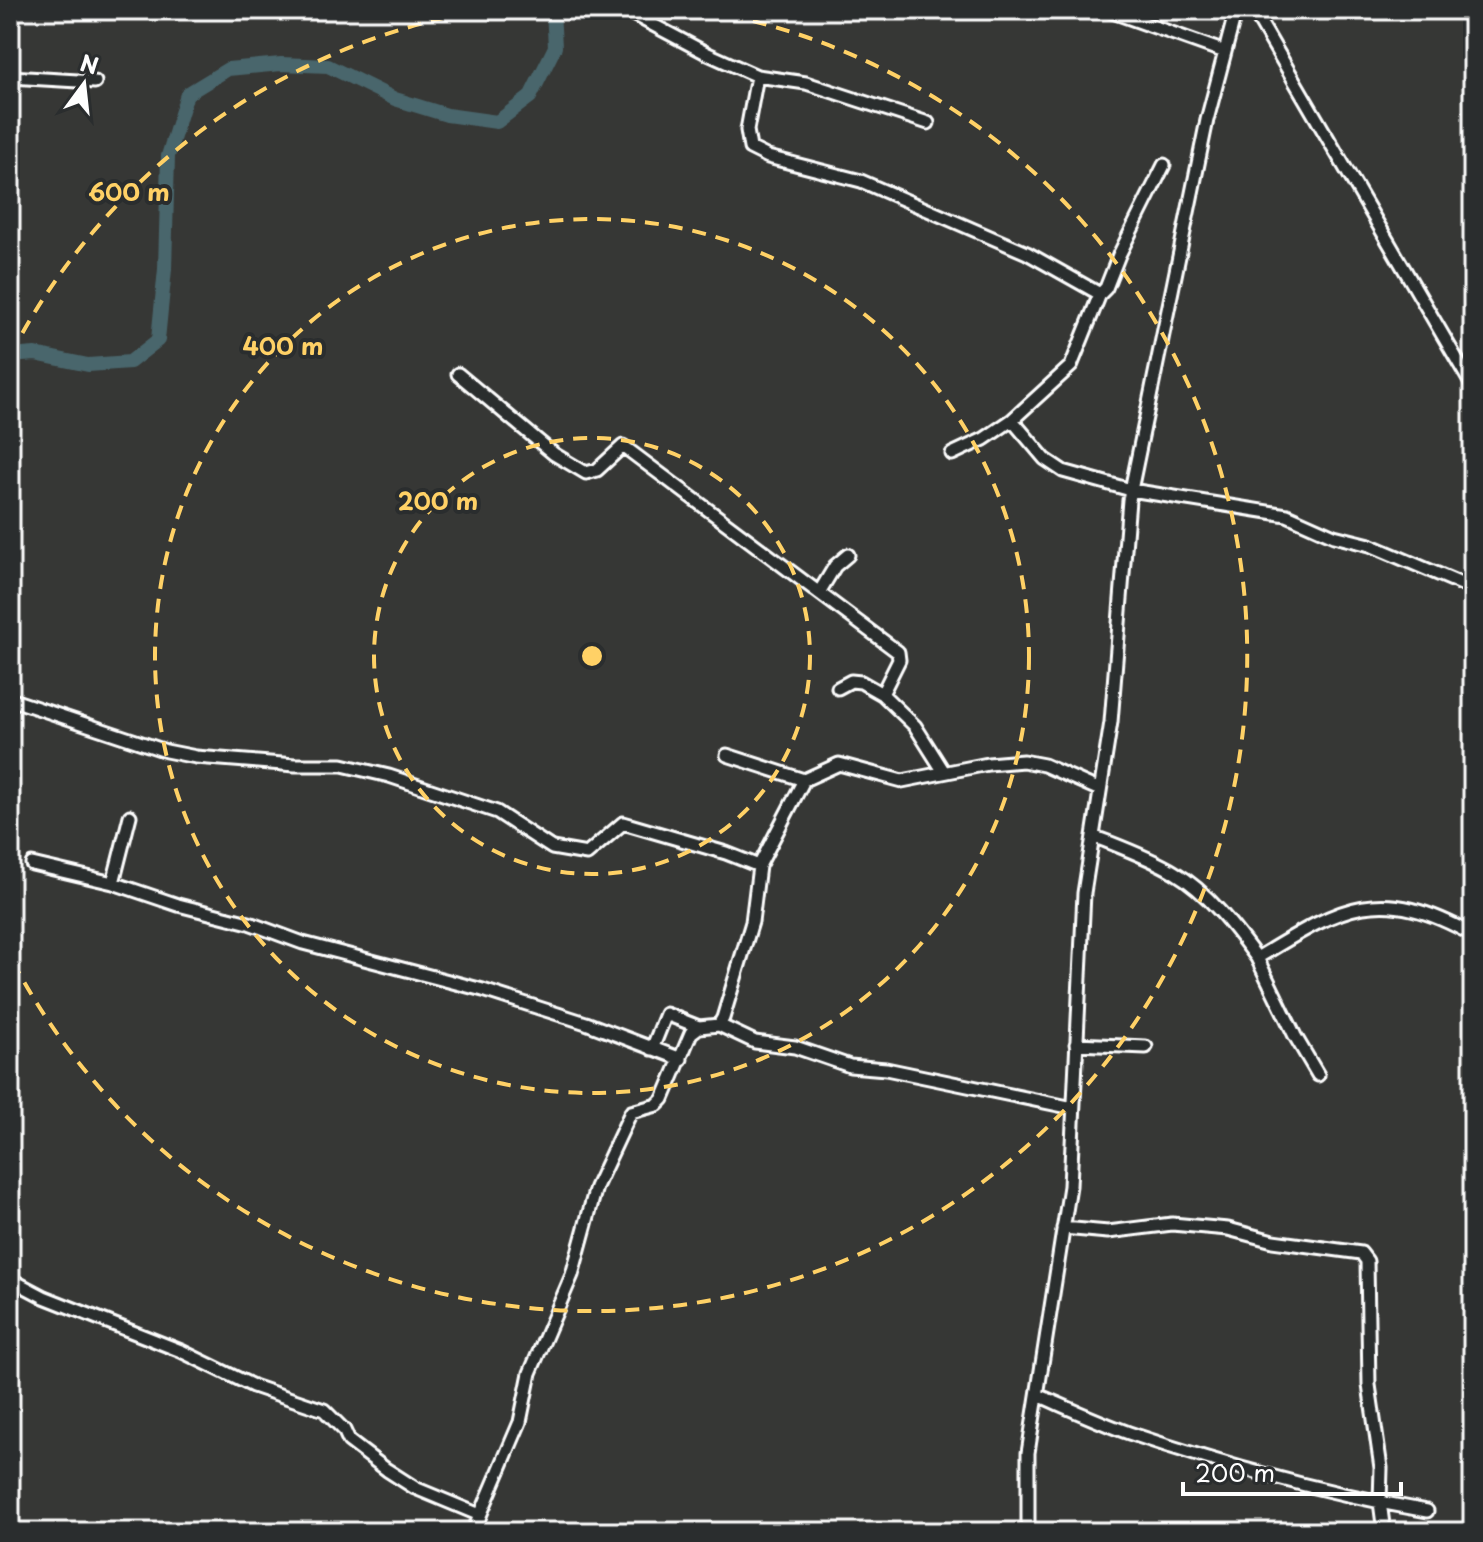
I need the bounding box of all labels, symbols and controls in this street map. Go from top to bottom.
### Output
north arrow [44,44,124,124]
text: N [77,45,102,81]
text: 600 m [88,173,170,209]
text: 400 m [242,327,324,363]
text: 200 m [398,482,478,518]
centre of rings [578,642,606,670]
scale bar [1183,1446,1401,1496]
text: 200 m [1195,1454,1275,1490]

